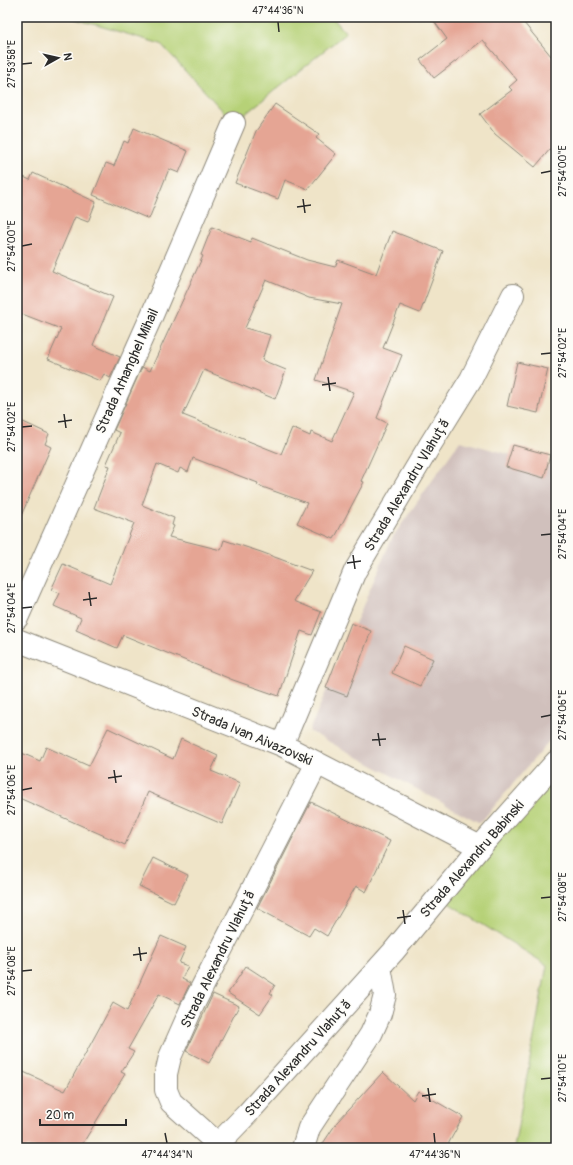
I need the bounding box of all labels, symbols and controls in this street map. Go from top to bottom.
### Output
text: 47°44'36"N [252,5,304,17]
north arrow [38,38,78,78]
text: 27°53'58"E [6,40,18,88]
text: N [60,52,74,62]
text: 27°54'00"E [557,145,569,197]
text: 27°54'00"E [6,220,18,272]
street label: Strada Arhanghel Mihail [92,306,162,436]
text: 27°54'02"E [557,328,569,378]
text: 27°54'02"E [6,402,18,452]
street label: Strada Аlexandru Vlahuță [361,416,453,554]
text: 27°54'04"E [557,509,569,559]
text: 27°54'04"E [6,583,18,633]
text: 27°54'06"E [557,690,569,740]
street label: Strada Ivan Aivazovski [189,703,315,769]
text: 27°54'06"E [6,765,18,815]
street label: Strada Alexandru Babinski [416,796,528,921]
text: 27°54'08"E [557,872,569,922]
street label: Strada Alexandru Vlahuță [177,887,259,1031]
text: 27°54'08"E [6,946,18,996]
street label: Strada Аlexandru Vlahuță [241,996,355,1120]
text: 27°54'10"E [557,1054,569,1102]
scale bar [40,1101,126,1127]
text: 20 m [46,1108,75,1123]
text: 47°44'34"N [141,1149,193,1161]
text: 47°44'36"N [409,1149,461,1161]

